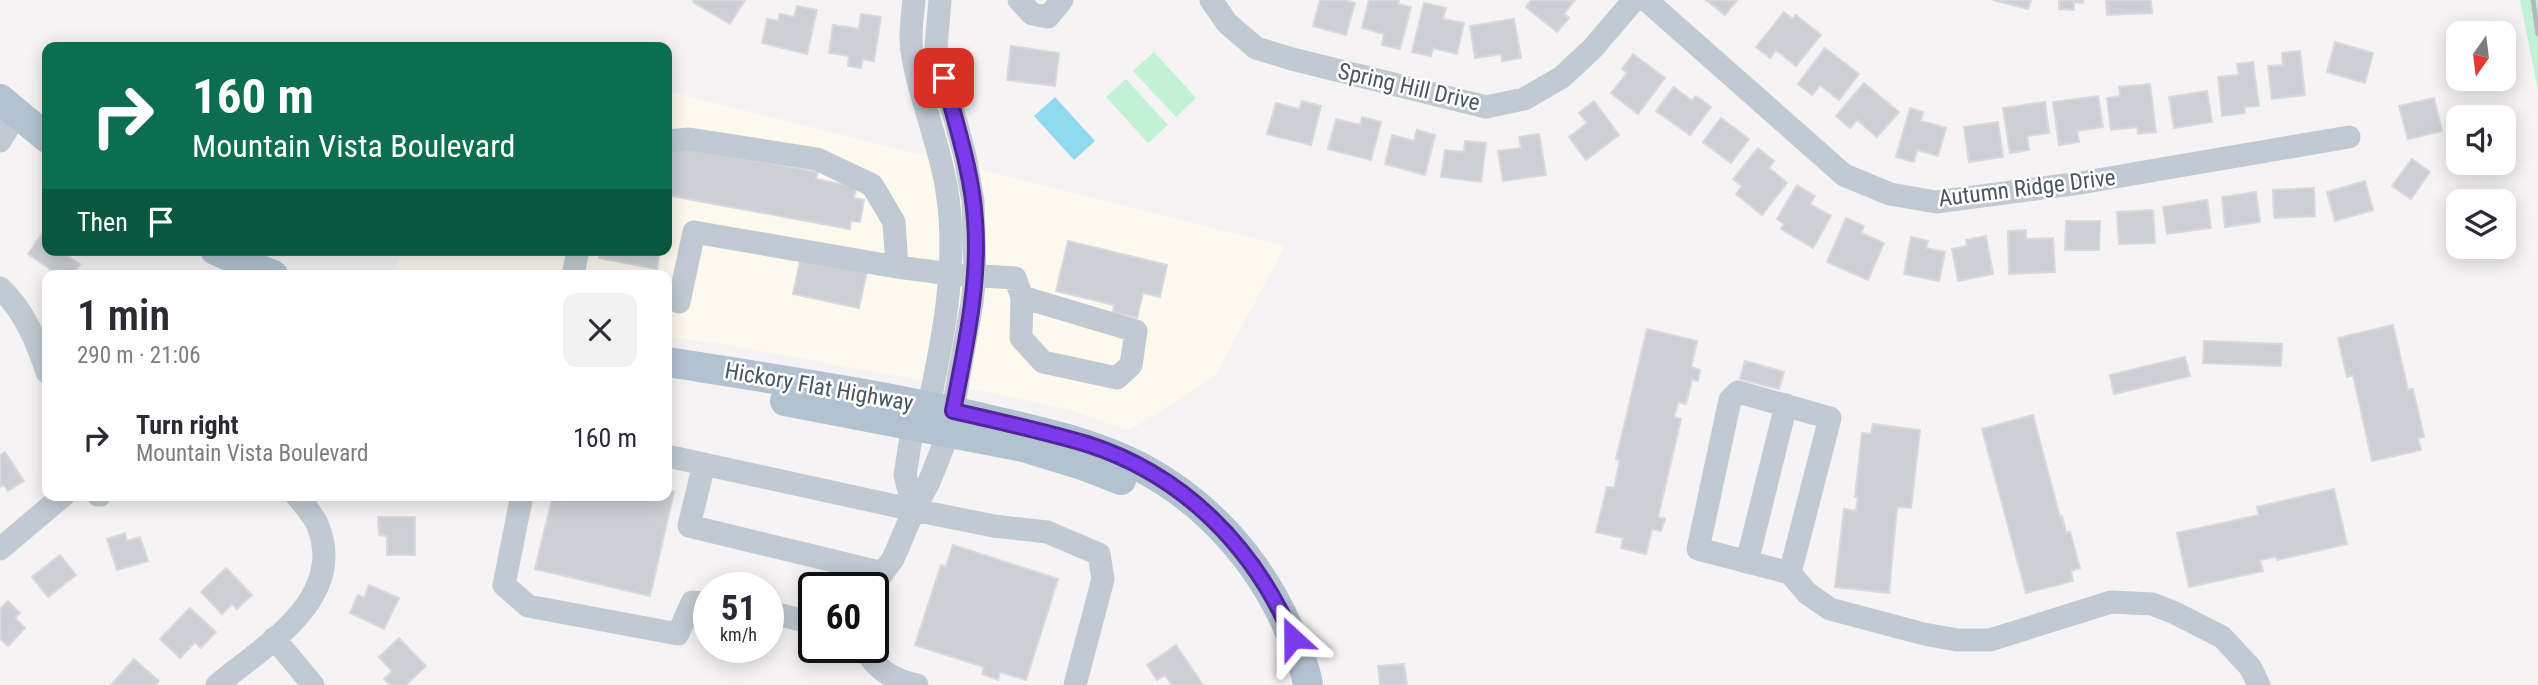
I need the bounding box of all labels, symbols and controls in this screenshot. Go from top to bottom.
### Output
north arrow [2446,21,2516,91]
map controls [2446,21,2516,259]
pin [914,48,974,108]
street label: Spring Hill Drive [1336,58,1482,116]
icon: arrive [925,59,963,97]
text: 160 m [192,68,314,125]
icon: right [77,70,168,161]
button: sound [2446,105,2516,175]
text: Mountain Vista Boulevard [192,127,515,165]
street label: Autumn Ridge Drive [1937,164,2117,212]
button: layers [2446,189,2516,259]
icon: arrive [142,203,180,241]
text: Then [77,207,128,237]
text: 1 min [77,291,170,340]
button: close [563,293,637,367]
text: 290 m · 21:06 [77,342,201,369]
street label: Hickory Flat Highway [723,357,916,417]
text: Turn right [136,410,238,440]
icon: right [77,419,115,457]
text: 160 m [573,423,637,453]
text: Mountain Vista Boulevard [136,440,368,467]
speed limit sign: 60 [798,572,889,663]
text: 51 [721,588,756,629]
position arrow [1256,601,1330,675]
text: km/h [720,624,757,645]

